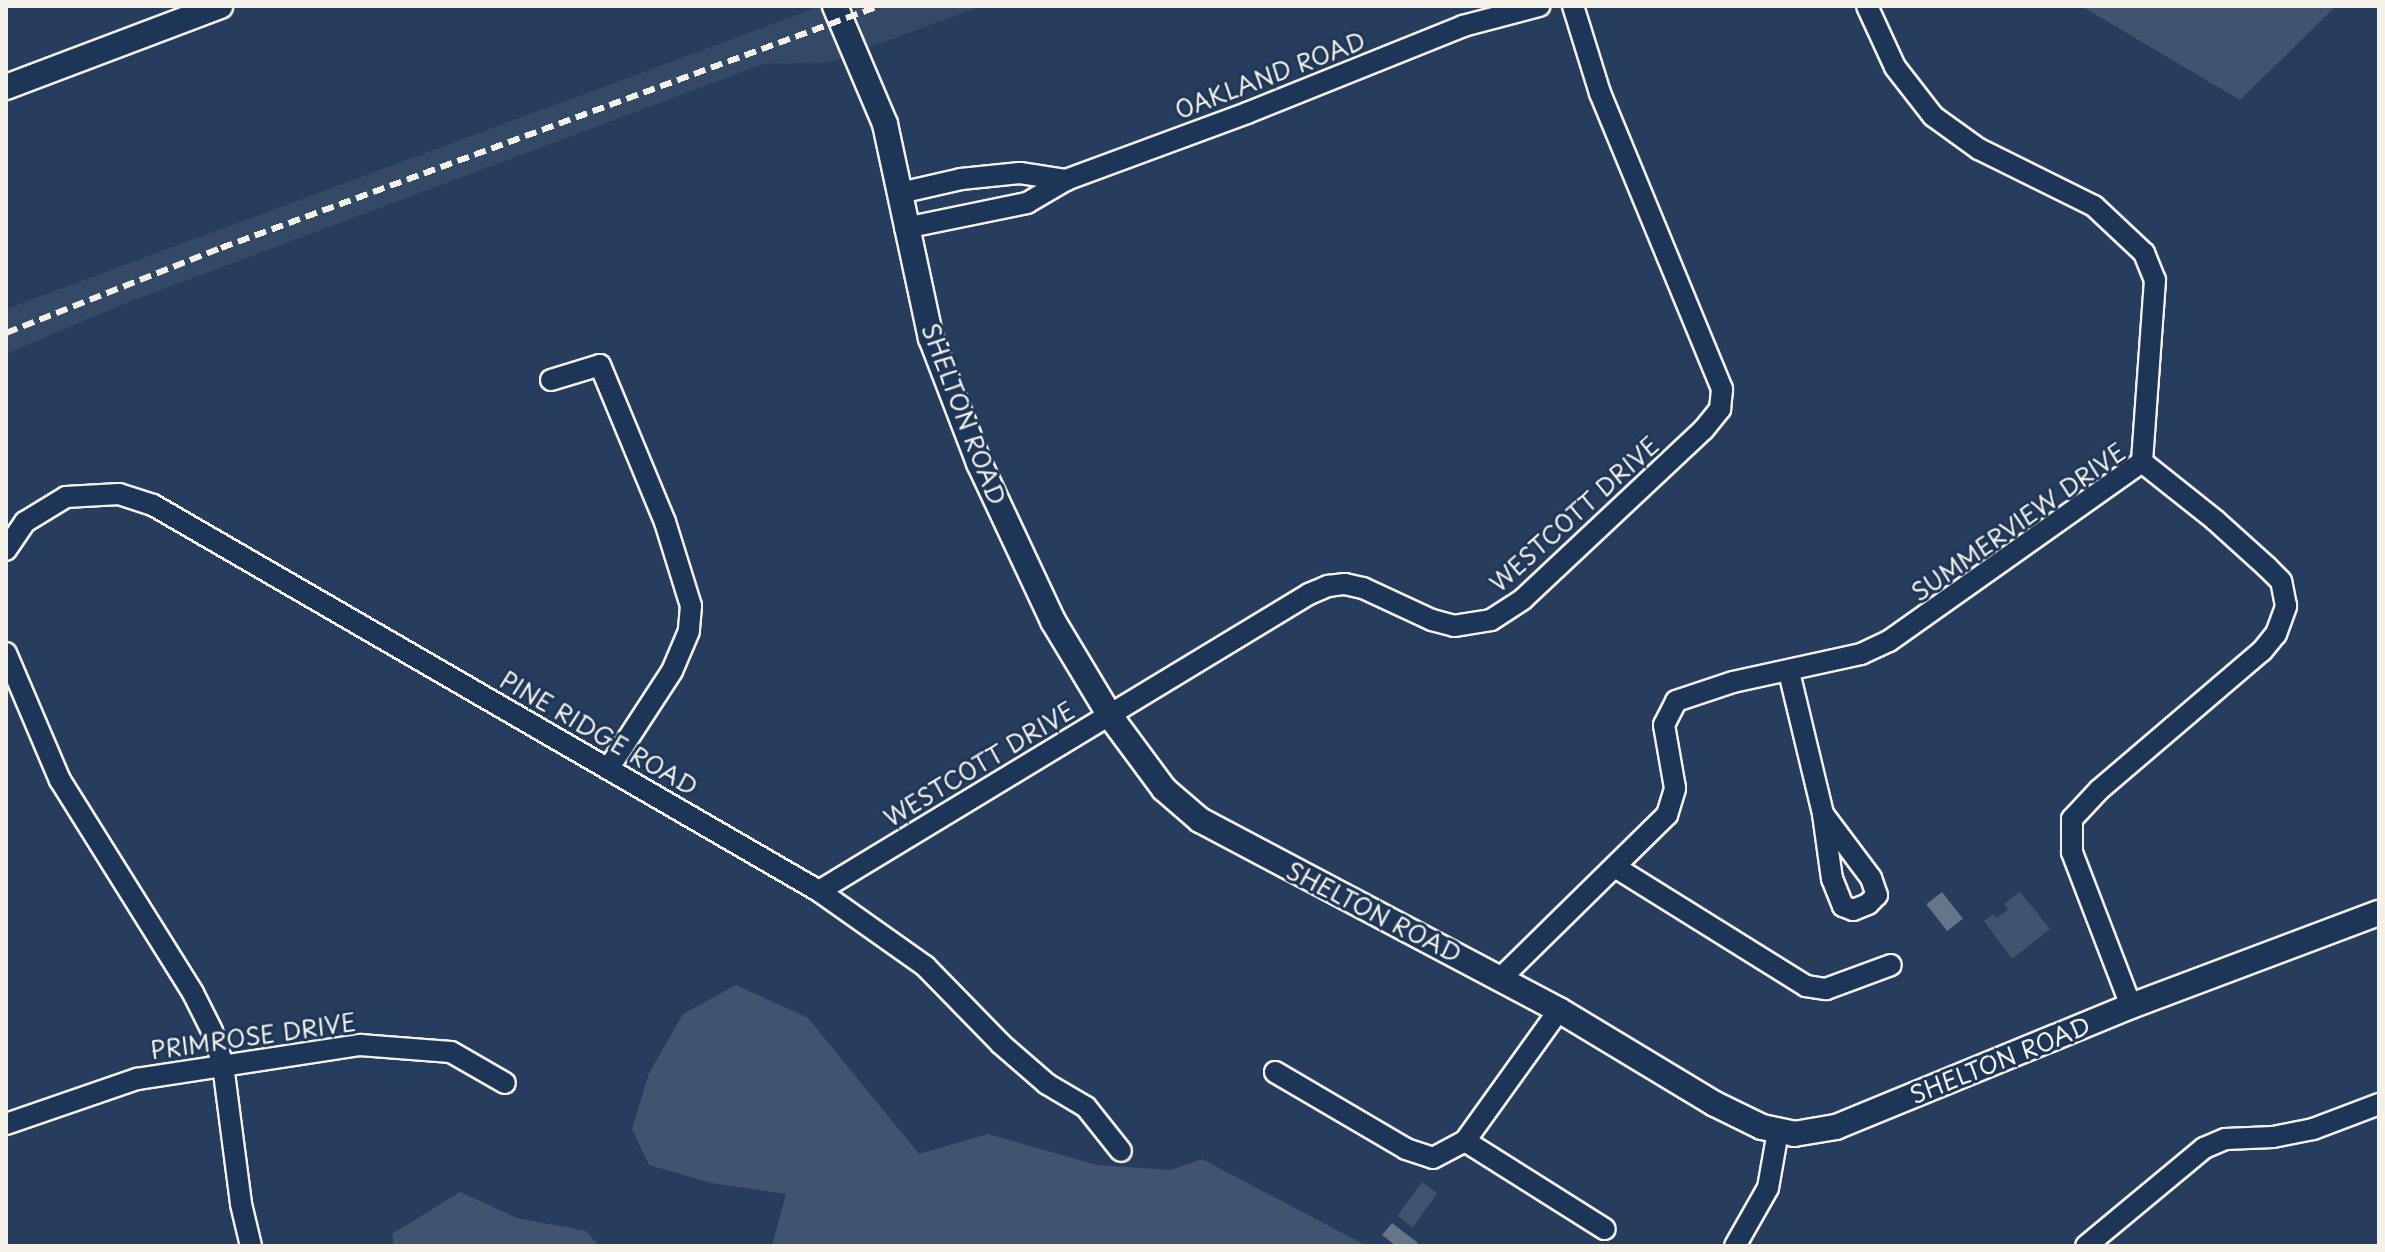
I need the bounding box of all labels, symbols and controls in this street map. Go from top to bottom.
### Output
street label: OAKLAND ROAD [1171,25,1369,125]
street label: SHELTON ROAD [916,318,1012,510]
street label: WESTCOTT DRIVE [1484,431,1664,597]
street label: SUMMERVIEW DRIVE [1906,437,2130,607]
street label: PINE RIDGE ROAD [495,665,703,801]
street label: WESTCOTT DRIVE [879,696,1079,832]
street label: SHELTON ROAD [1281,855,1467,969]
street label: PRIMROSE DRIVE [148,1007,358,1065]
street label: SHELTON ROAD [1905,1010,2095,1110]

